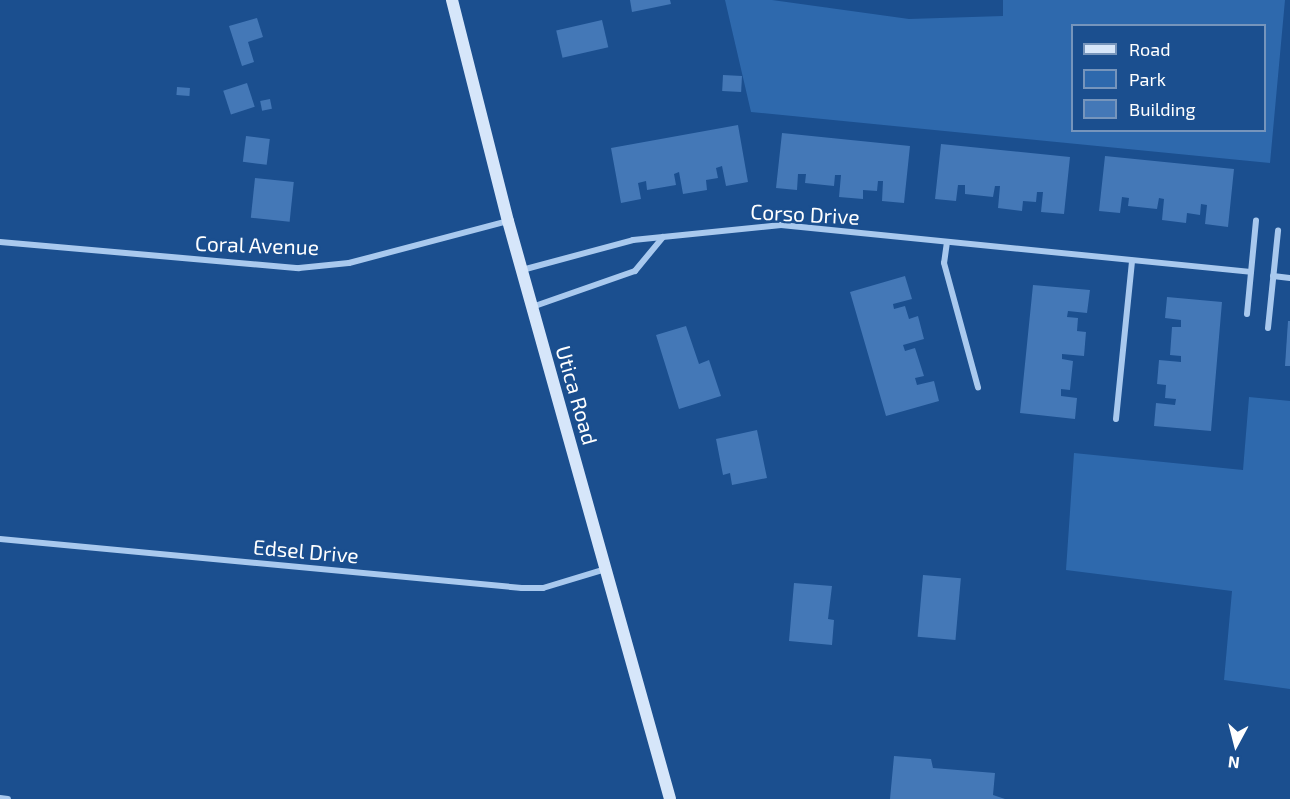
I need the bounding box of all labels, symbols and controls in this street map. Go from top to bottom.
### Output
legend [1071,24,1266,132]
text: Road [1129,38,1170,60]
text: Park [1129,68,1166,90]
text: Building [1129,98,1196,120]
street label: Corso Drive [750,199,860,229]
street label: Coral Avenue [194,230,320,260]
street label: Utica Road [551,342,603,448]
street label: Edsel Drive [252,534,360,568]
north arrow [1206,715,1266,775]
text: N [1227,753,1241,773]

